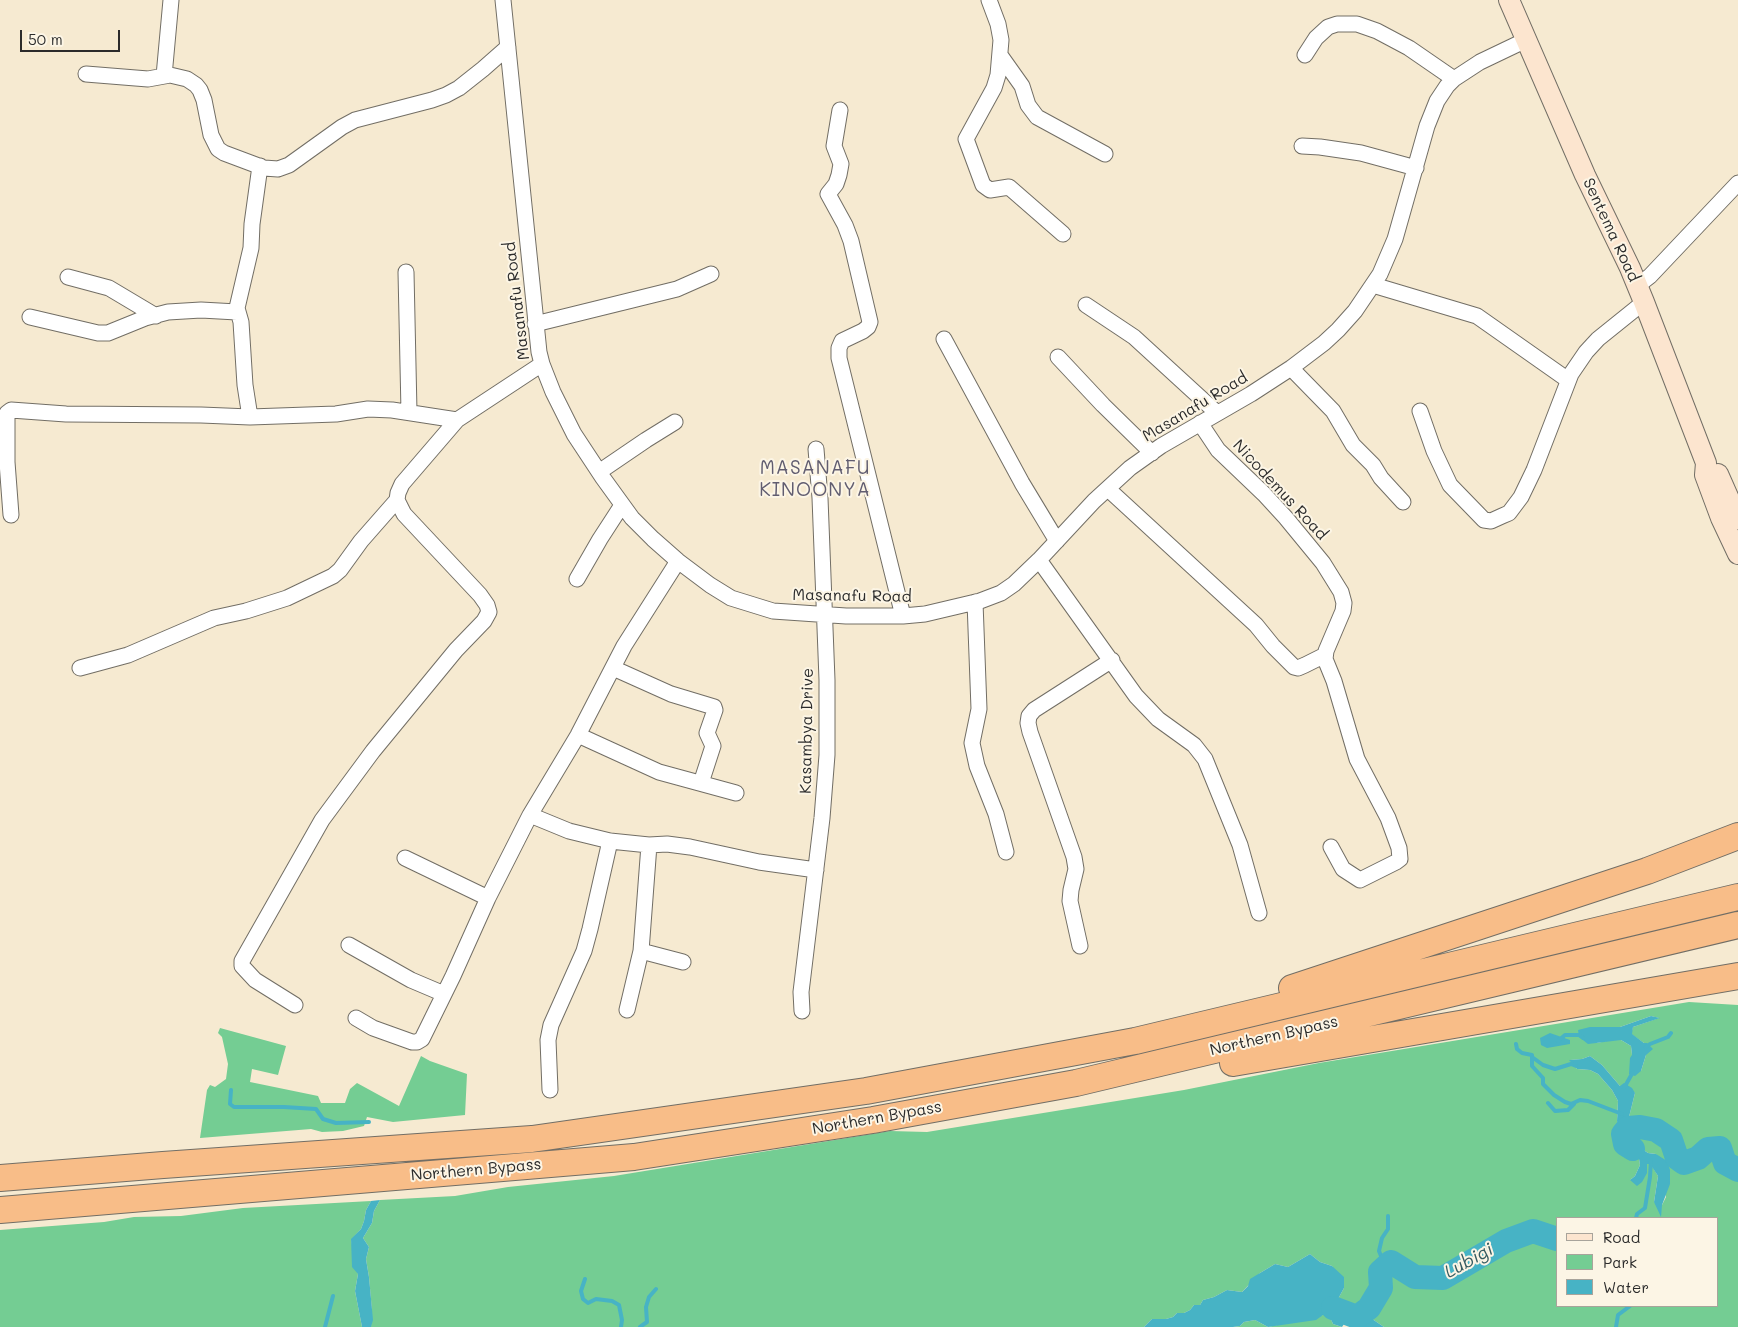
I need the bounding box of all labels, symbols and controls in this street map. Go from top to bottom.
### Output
scale bar [22,20,122,52]
text: 50 m [28,29,63,49]
street label: Sentema Road [1579,175,1643,285]
street label: Masanafu Road [500,241,534,361]
street label: Masanafu Road [1139,368,1251,446]
street label: Nicodemus Road [1229,436,1331,544]
district label: MASANAFU KINOONYA [758,457,872,501]
street label: Masanafu Road [792,585,912,607]
street label: Kasambya Drive [796,668,818,794]
street label: Northern Bypass [1208,1012,1340,1060]
street label: Northern Bypass [811,1097,943,1139]
street label: Northern Bypass [410,1155,542,1185]
legend [1556,1217,1718,1307]
text: Road [1603,1227,1640,1247]
water label: Lubigi [1441,1239,1497,1283]
text: Park [1603,1252,1637,1272]
text: Water [1603,1277,1649,1297]

